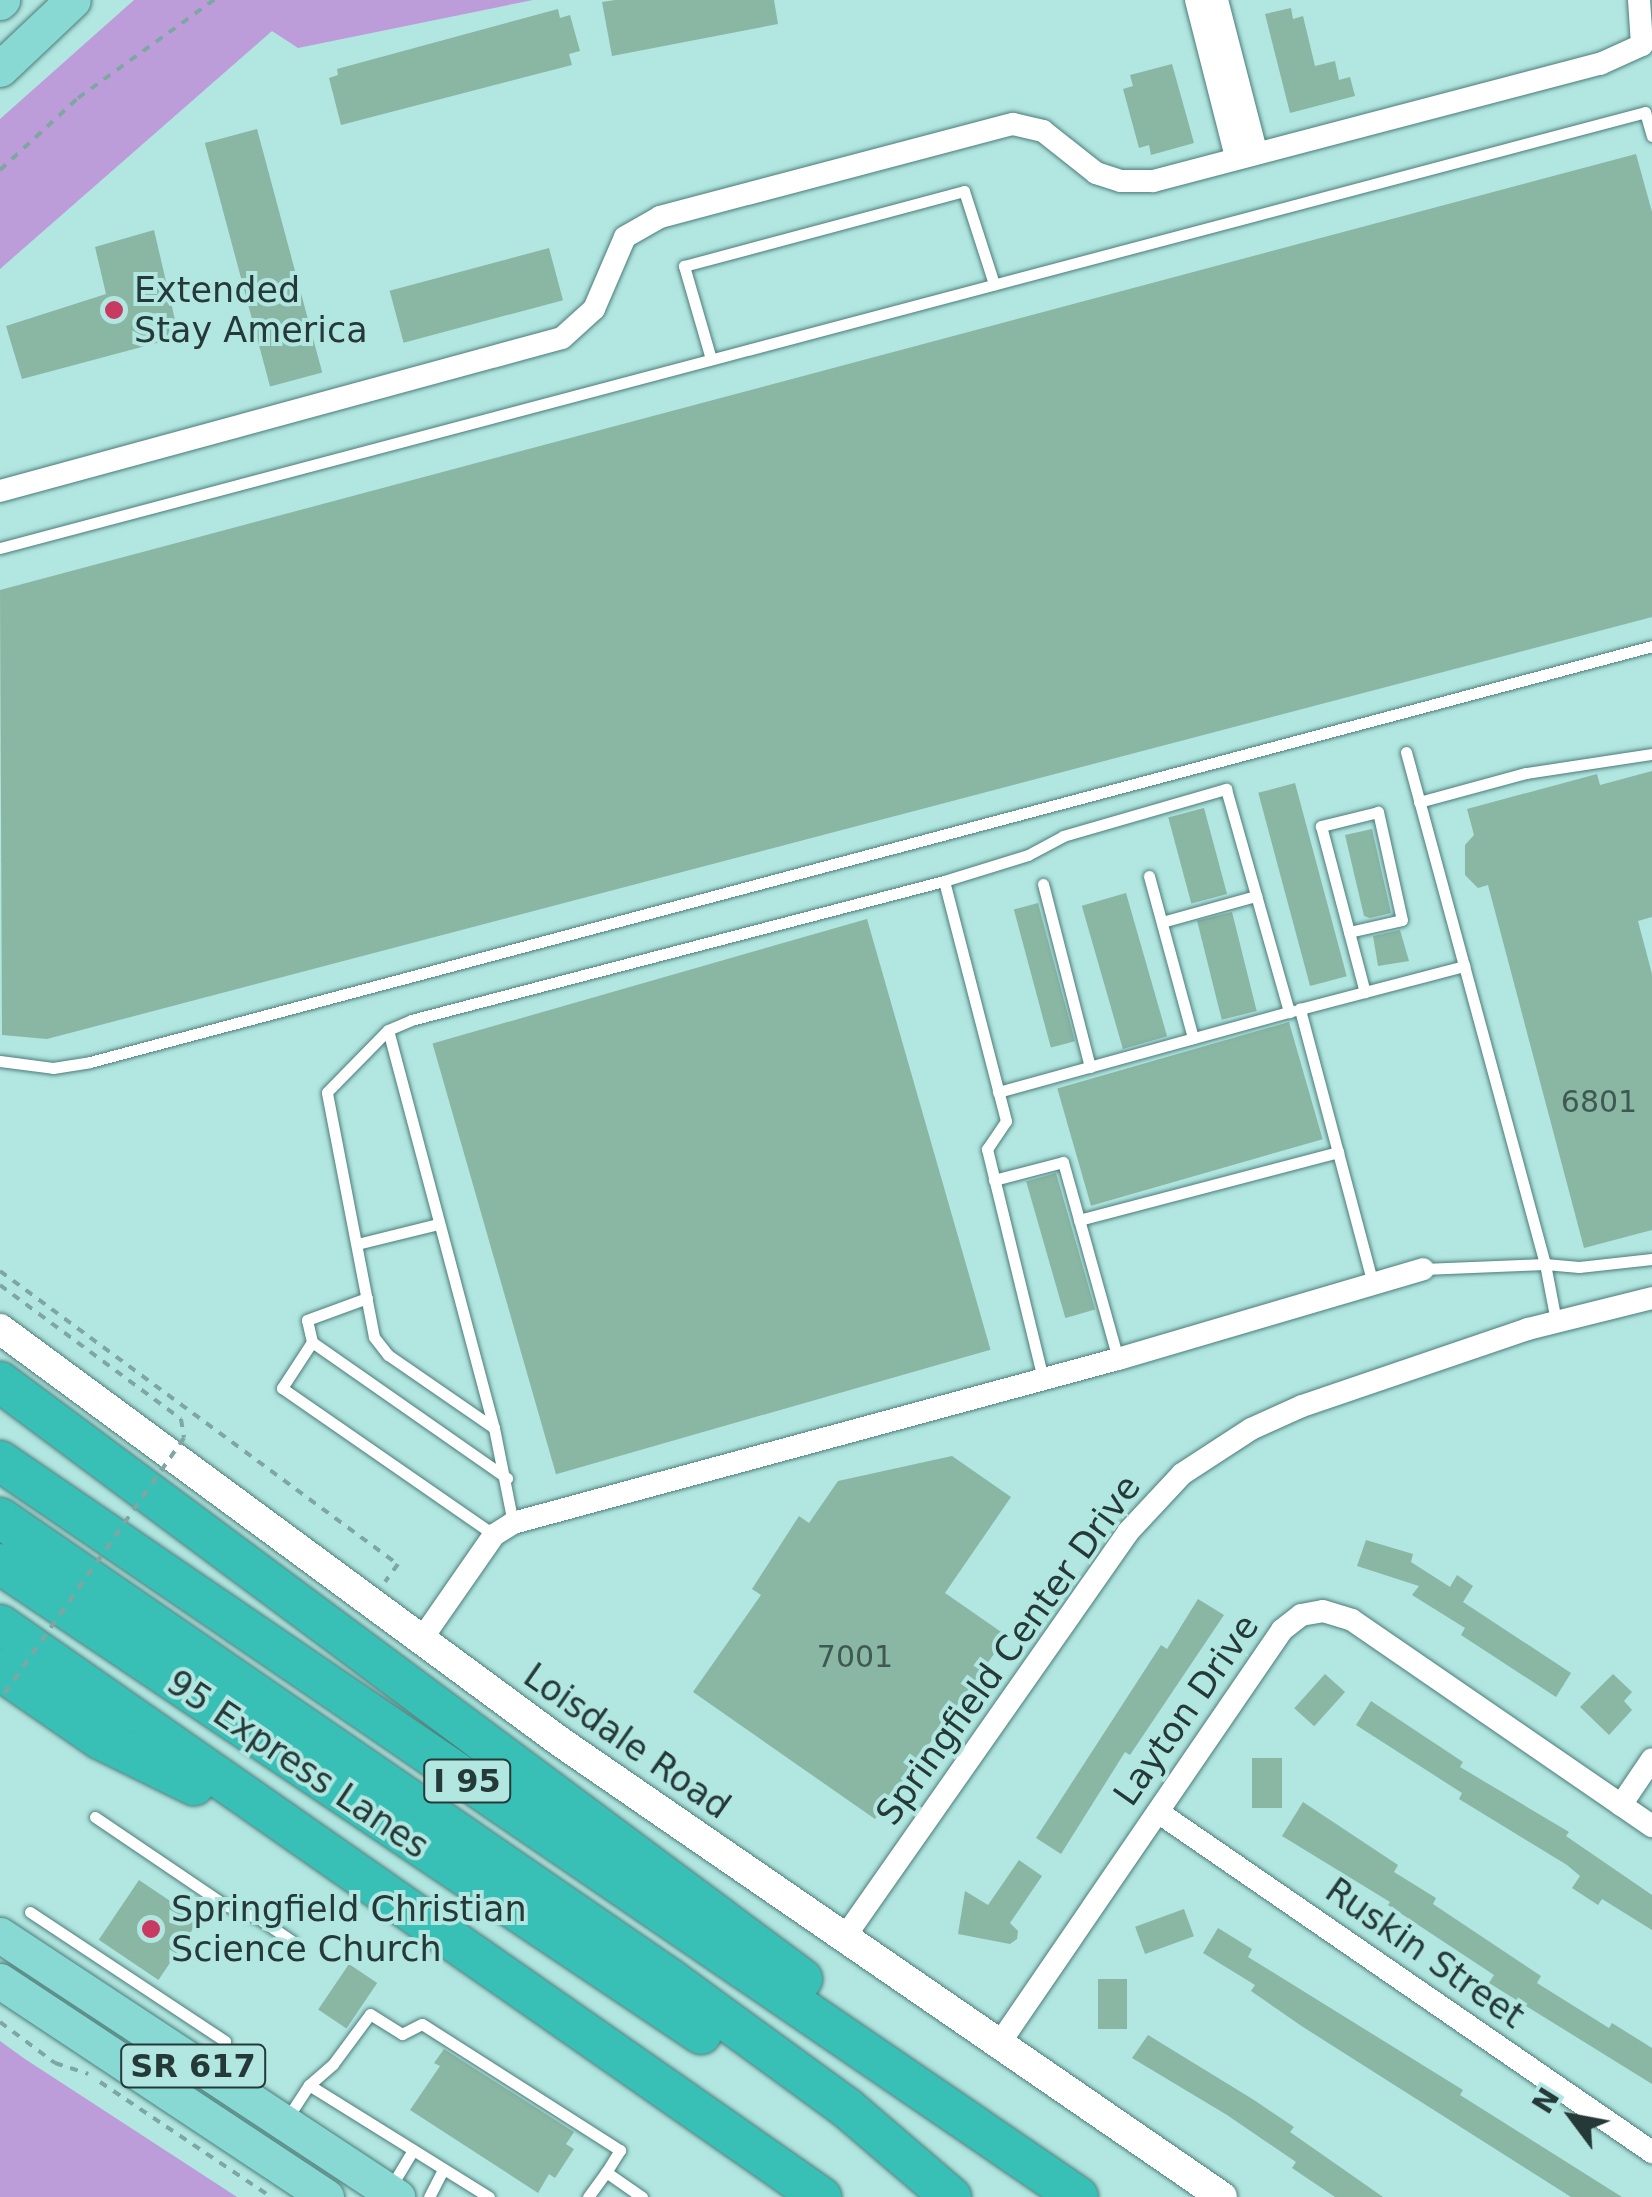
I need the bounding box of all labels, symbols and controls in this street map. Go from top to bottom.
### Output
place label: Extended Stay America [134,269,368,351]
marker: Extended Stay America [103,299,125,321]
house number: 6801 [1561,1084,1637,1120]
street label: Springfield Center Drive [867,1467,1149,1833]
street label: Layton Drive [1105,1606,1267,1814]
house number: 7001 [817,1639,893,1675]
street label: Loisdale Road [516,1654,738,1828]
street label: 95 Express Lanes [159,1661,437,1867]
road number: I 95 [422,1754,512,1808]
street label: Ruskin Street [1318,1869,1532,2037]
place label: Springfield Christian Science Church [171,1888,527,1970]
marker: Springfield Christian Science Church [140,1918,162,1940]
road number: SR 617 [118,2039,268,2093]
north arrow [1522,2067,1622,2167]
text: N [1526,2082,1566,2120]

